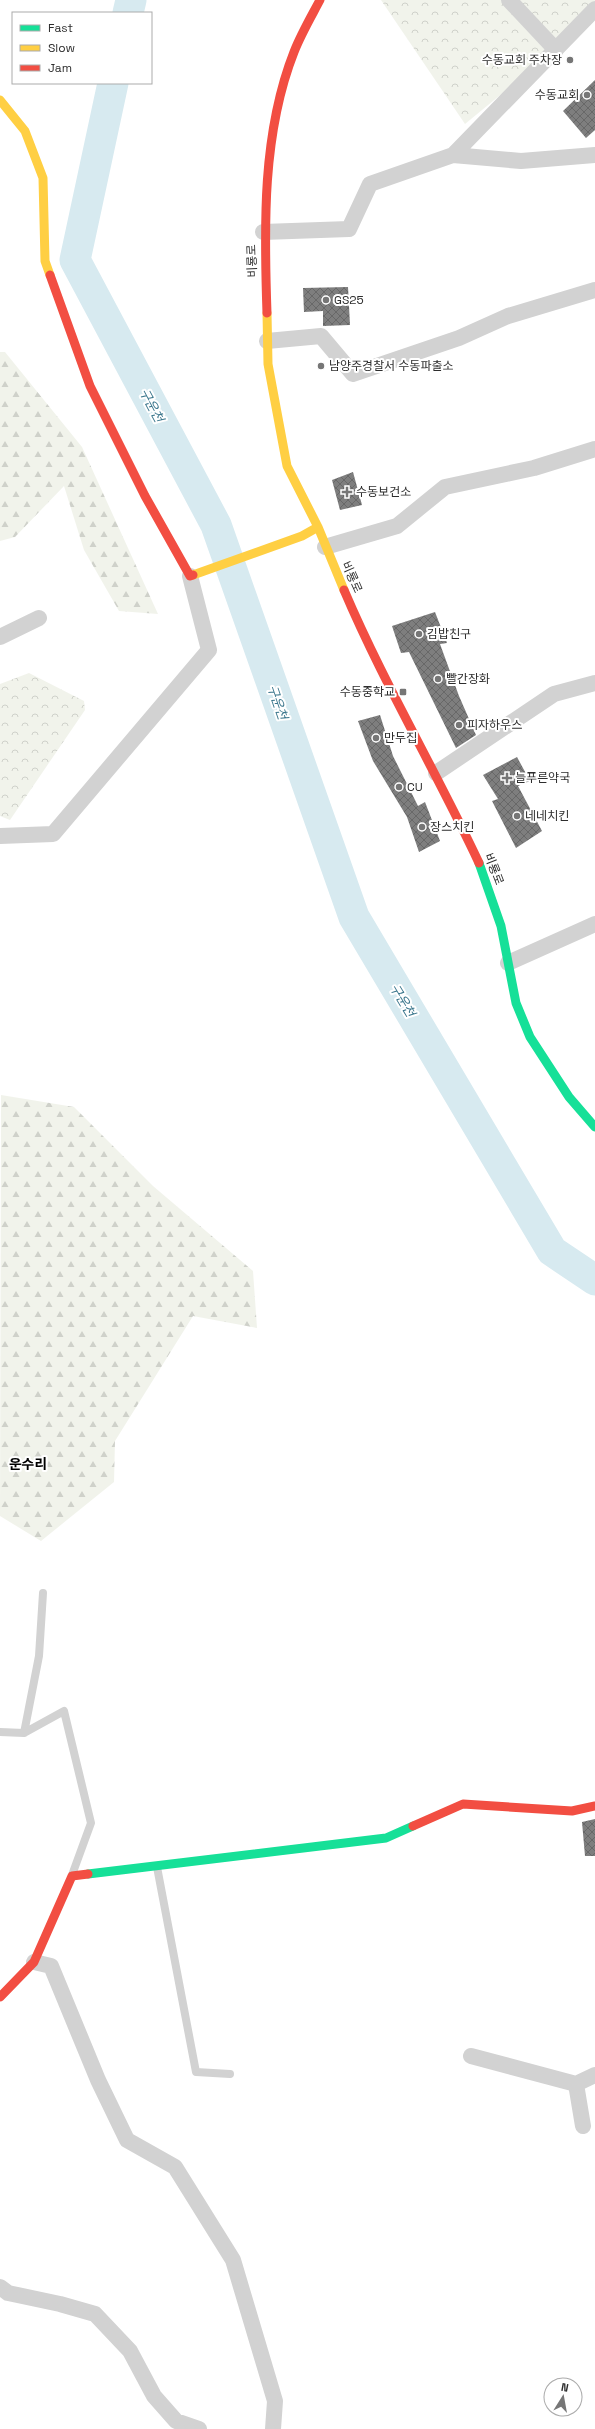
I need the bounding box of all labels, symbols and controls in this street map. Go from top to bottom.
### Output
legend [12,12,152,84]
text: Fast [48,20,73,36]
text: Slow [48,40,75,56]
place label: 수동교회 주차장 [482,52,562,68]
marker: 수동교회 주차장 [565,55,575,65]
text: Jam [48,60,72,76]
place label: 수동교회 [535,87,579,103]
marker: 수동교회 [582,90,592,100]
street label: 비룡로 [243,244,261,278]
place label: GS25 [334,292,364,308]
marker: GS25 [321,295,331,305]
place label: 남양주경찰서 수동파출소 [329,358,454,374]
marker: 남양주경찰서 수동파출소 [316,361,326,371]
water label: 구운천 [136,385,168,426]
place label: 수동보건소 [356,484,411,500]
marker: 수동보건소 [341,486,353,498]
street label: 비룡로 [338,559,366,595]
place label: 김밥친구 [427,626,471,642]
marker: 김밥친구 [414,629,424,639]
place label: 빨간장화 [446,671,490,687]
marker: 빨간장화 [433,674,443,684]
water label: 구운천 [264,682,292,723]
place label: 수동중학교 [340,684,395,700]
marker: 수동중학교 [398,687,408,697]
place label: 피자하우스 [467,717,522,733]
marker: 피자하우스 [454,720,464,730]
place label: 만두집 [384,730,417,746]
marker: 만두집 [371,733,381,743]
place label: 늘푸른약국 [515,770,570,786]
marker: 늘푸른약국 [502,773,512,783]
place label: CU [407,779,423,795]
marker: CU [394,782,404,792]
place label: 네네치킨 [525,808,569,824]
marker: 네네치킨 [512,811,522,821]
place label: 장스치킨 [430,819,474,835]
marker: 장스치킨 [417,822,427,832]
street label: 비룡로 [481,851,507,887]
water label: 구운천 [386,980,420,1021]
district label: 운수리 [9,1455,47,1473]
north arrow [543,2377,583,2417]
text: N [560,2380,570,2395]

